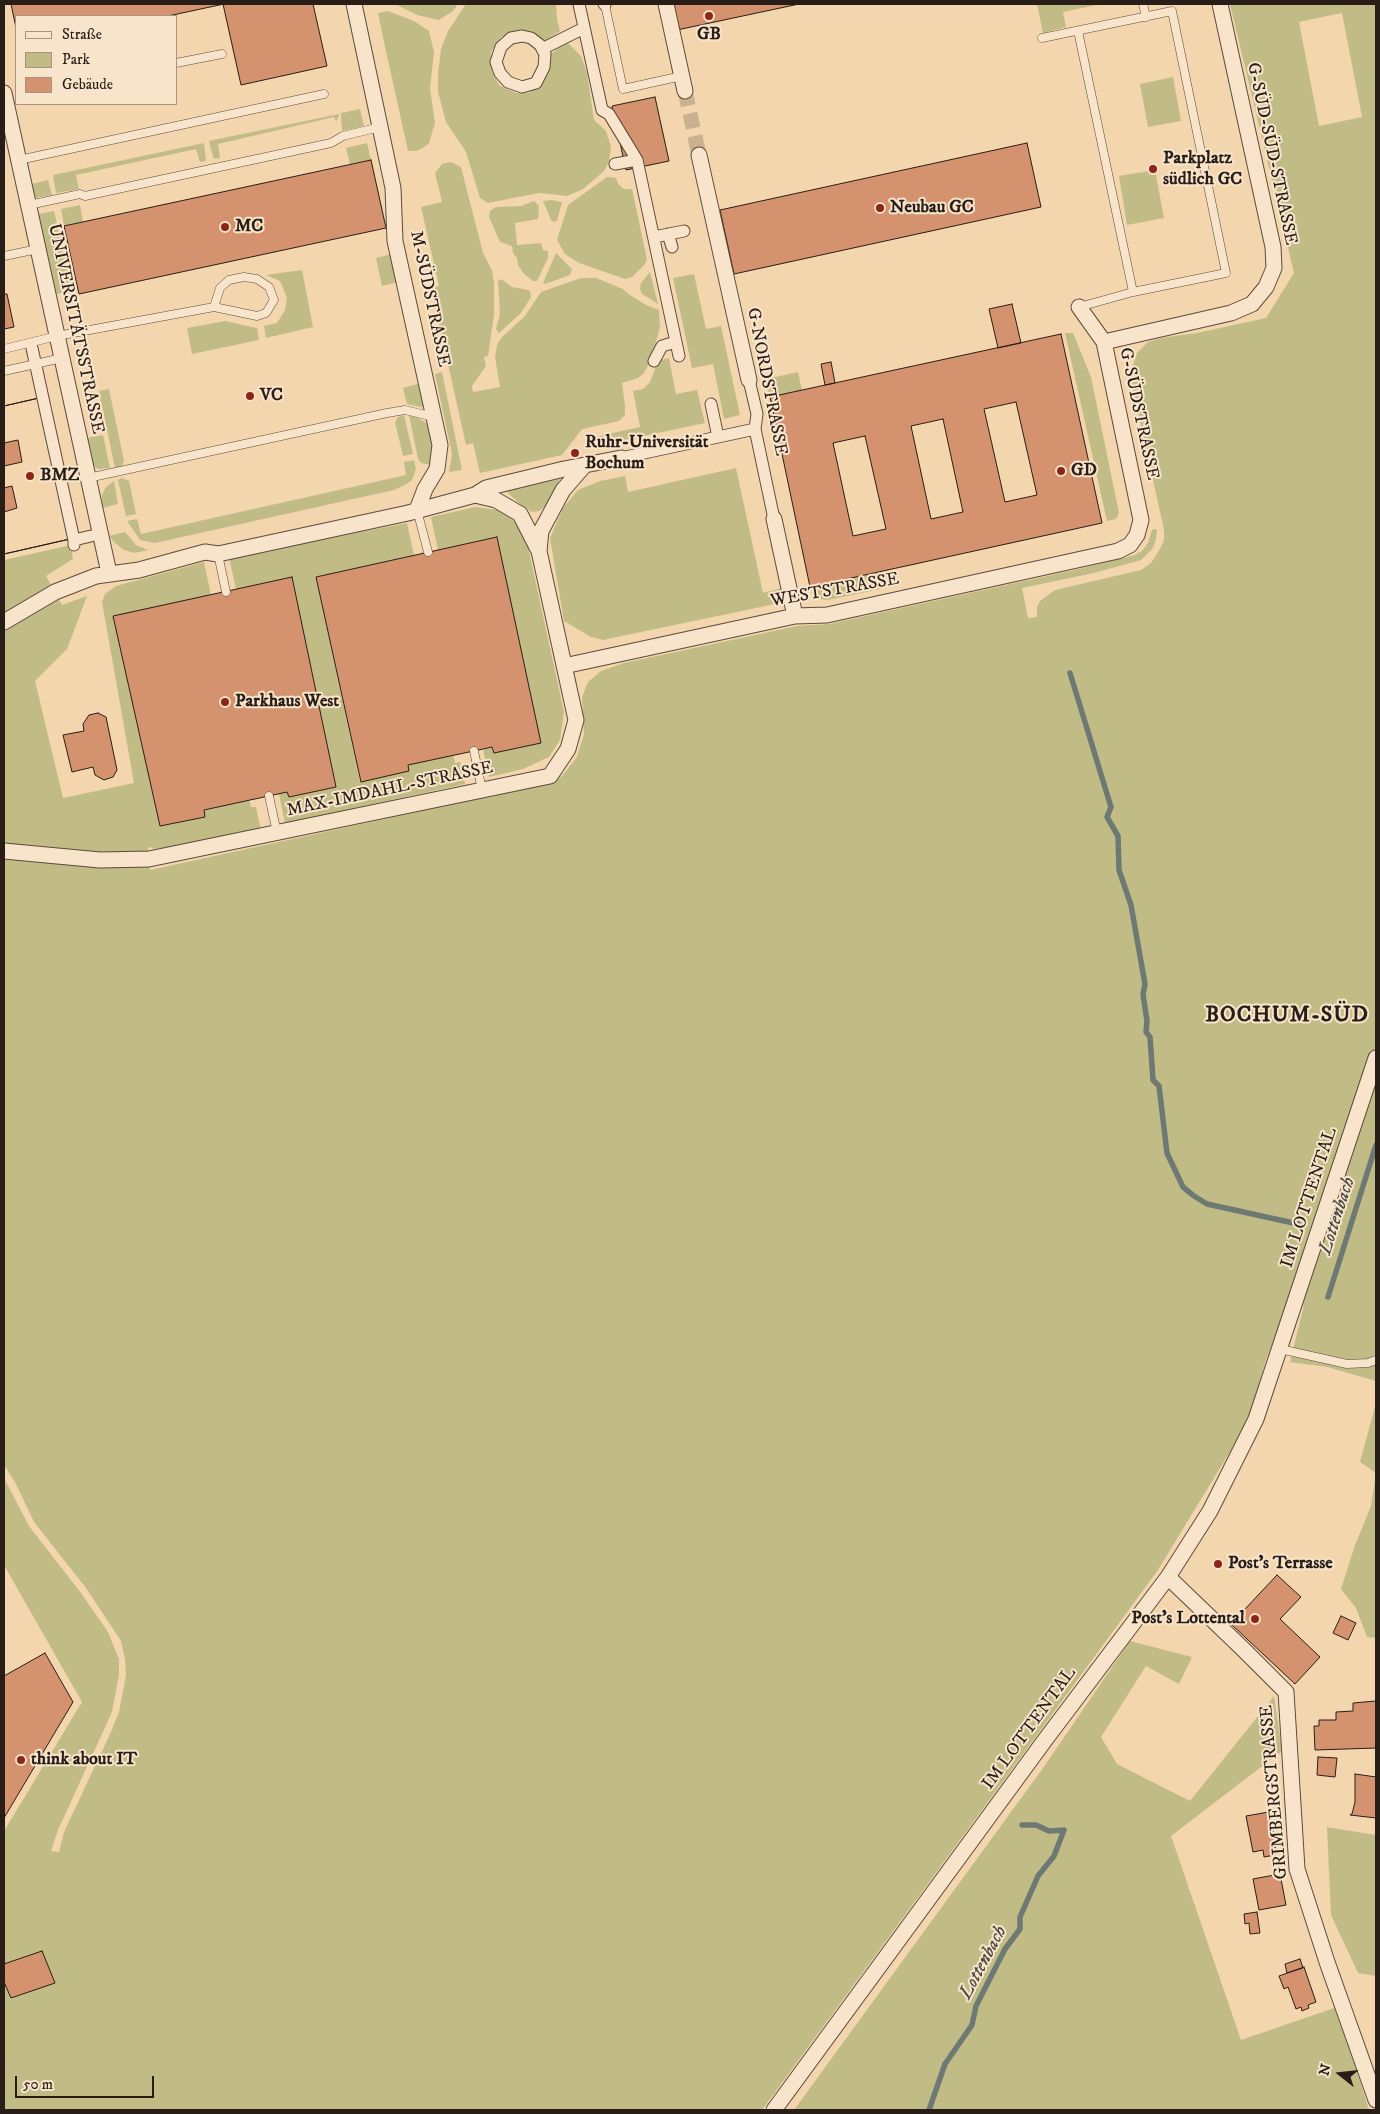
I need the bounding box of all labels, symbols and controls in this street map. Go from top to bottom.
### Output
marker: GB [703,10,715,22]
legend [15,15,178,105]
place label: GB [697,24,721,46]
text: Straße [62,25,102,44]
text: Park [62,50,90,69]
street label: G-SÜD-SÜD-STRASSE [1241,61,1301,247]
text: Gebäude [62,75,113,94]
place label: Parkplatz südlich GC [1163,148,1242,190]
marker: Parkplatz südlich GC [1147,163,1159,175]
place label: Neubau GC [890,197,974,219]
marker: Neubau GC [874,202,886,214]
place label: MC [235,216,263,238]
marker: MC [219,221,231,233]
street label: UNIVERSITÄTSSTRASSE [42,222,108,436]
street label: M-SÜDSTRASSE [404,229,454,369]
street label: G-NORDSTRASSE [741,306,791,458]
street label: G-SÜDSTRASSE [1113,346,1163,482]
place label: VC [260,385,283,407]
marker: VC [244,390,256,402]
place label: Ruhr-Universität Bochum [585,432,708,474]
marker: Ruhr-Universität Bochum [569,447,581,459]
place label: GD [1071,460,1097,482]
place label: BMZ [40,465,79,487]
marker: GD [1055,465,1067,477]
marker: BMZ [24,470,36,482]
street label: WESTSTRASSE [769,569,901,613]
place label: Parkhaus West [235,691,339,713]
marker: Parkhaus West [219,696,231,708]
street label: MAX-IMDAHL-STRASSE [285,758,495,822]
district label: BOCHUM-SÜD [1204,1003,1370,1029]
street label: IM LOTTENTAL [1277,1125,1343,1271]
water label: Lottenbach [1315,1175,1361,1257]
place label: Post's Terrasse [1228,1553,1333,1575]
marker: Post's Terrasse [1212,1558,1224,1570]
place label: Post's Lottental [1131,1608,1245,1630]
marker: Post's Lottental [1249,1613,1261,1625]
street label: IM LOTTENTAL [978,1664,1082,1794]
street label: GRIMBERGSTRASSE [1257,1704,1293,1880]
place label: think about IT [31,1749,137,1771]
marker: think about IT [15,1754,27,1766]
water label: Lottenbach [955,1922,1013,2004]
north arrow [1315,2049,1365,2099]
text: N [1315,2062,1336,2078]
scale bar [18,2066,156,2098]
text: 50 m [23,2075,53,2094]

